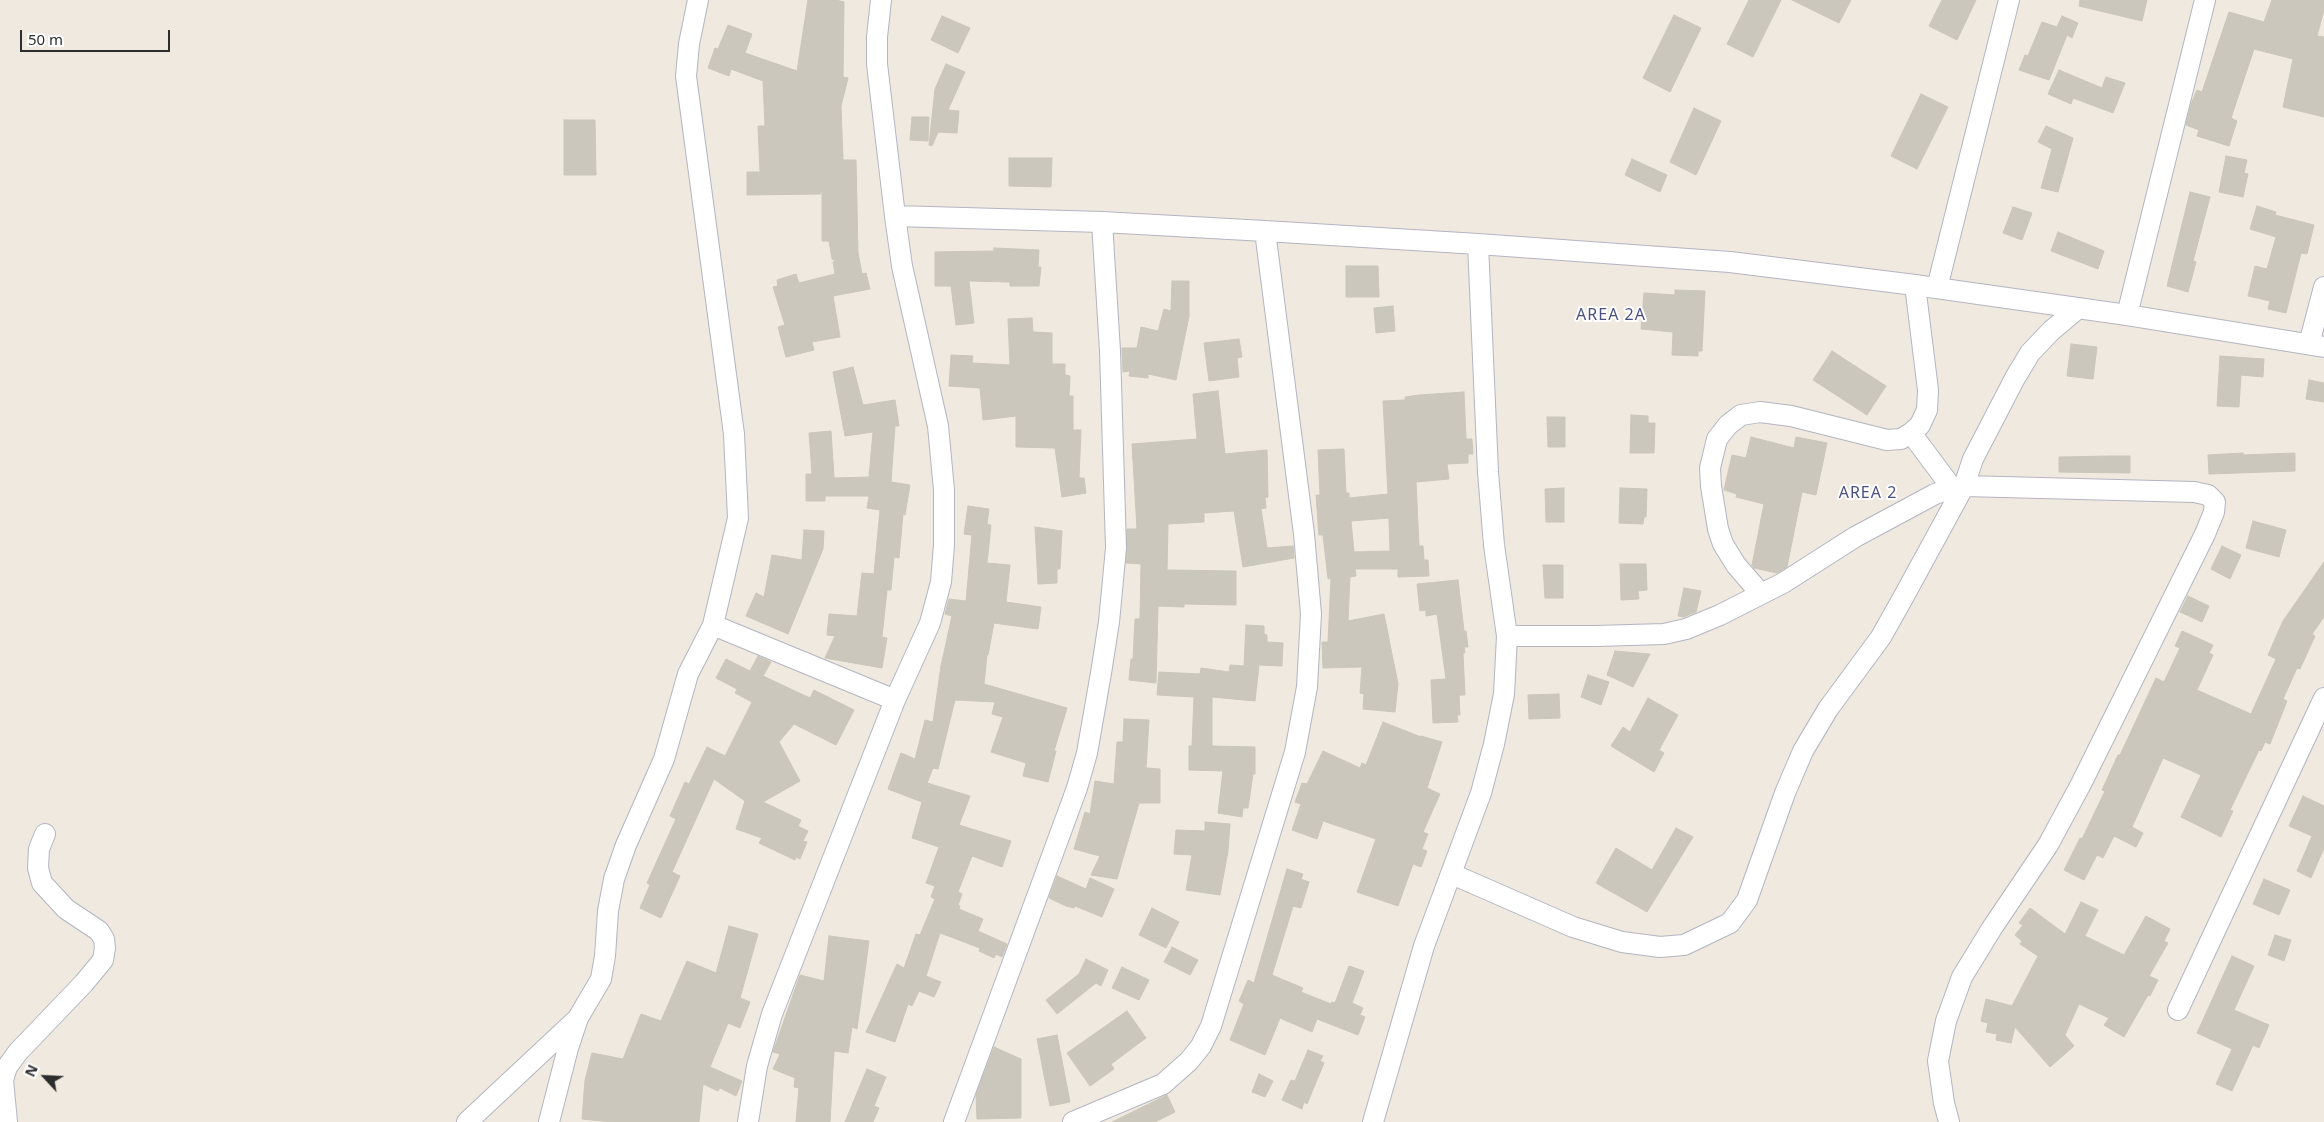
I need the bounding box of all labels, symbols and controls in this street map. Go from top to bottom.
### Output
scale bar [22,20,172,52]
text: 50 m [28,29,63,49]
district label: AREA 2A [1575,305,1647,325]
district label: AREA 2 [1838,483,1898,503]
north arrow [20,1052,70,1102]
text: N [20,1061,42,1080]

